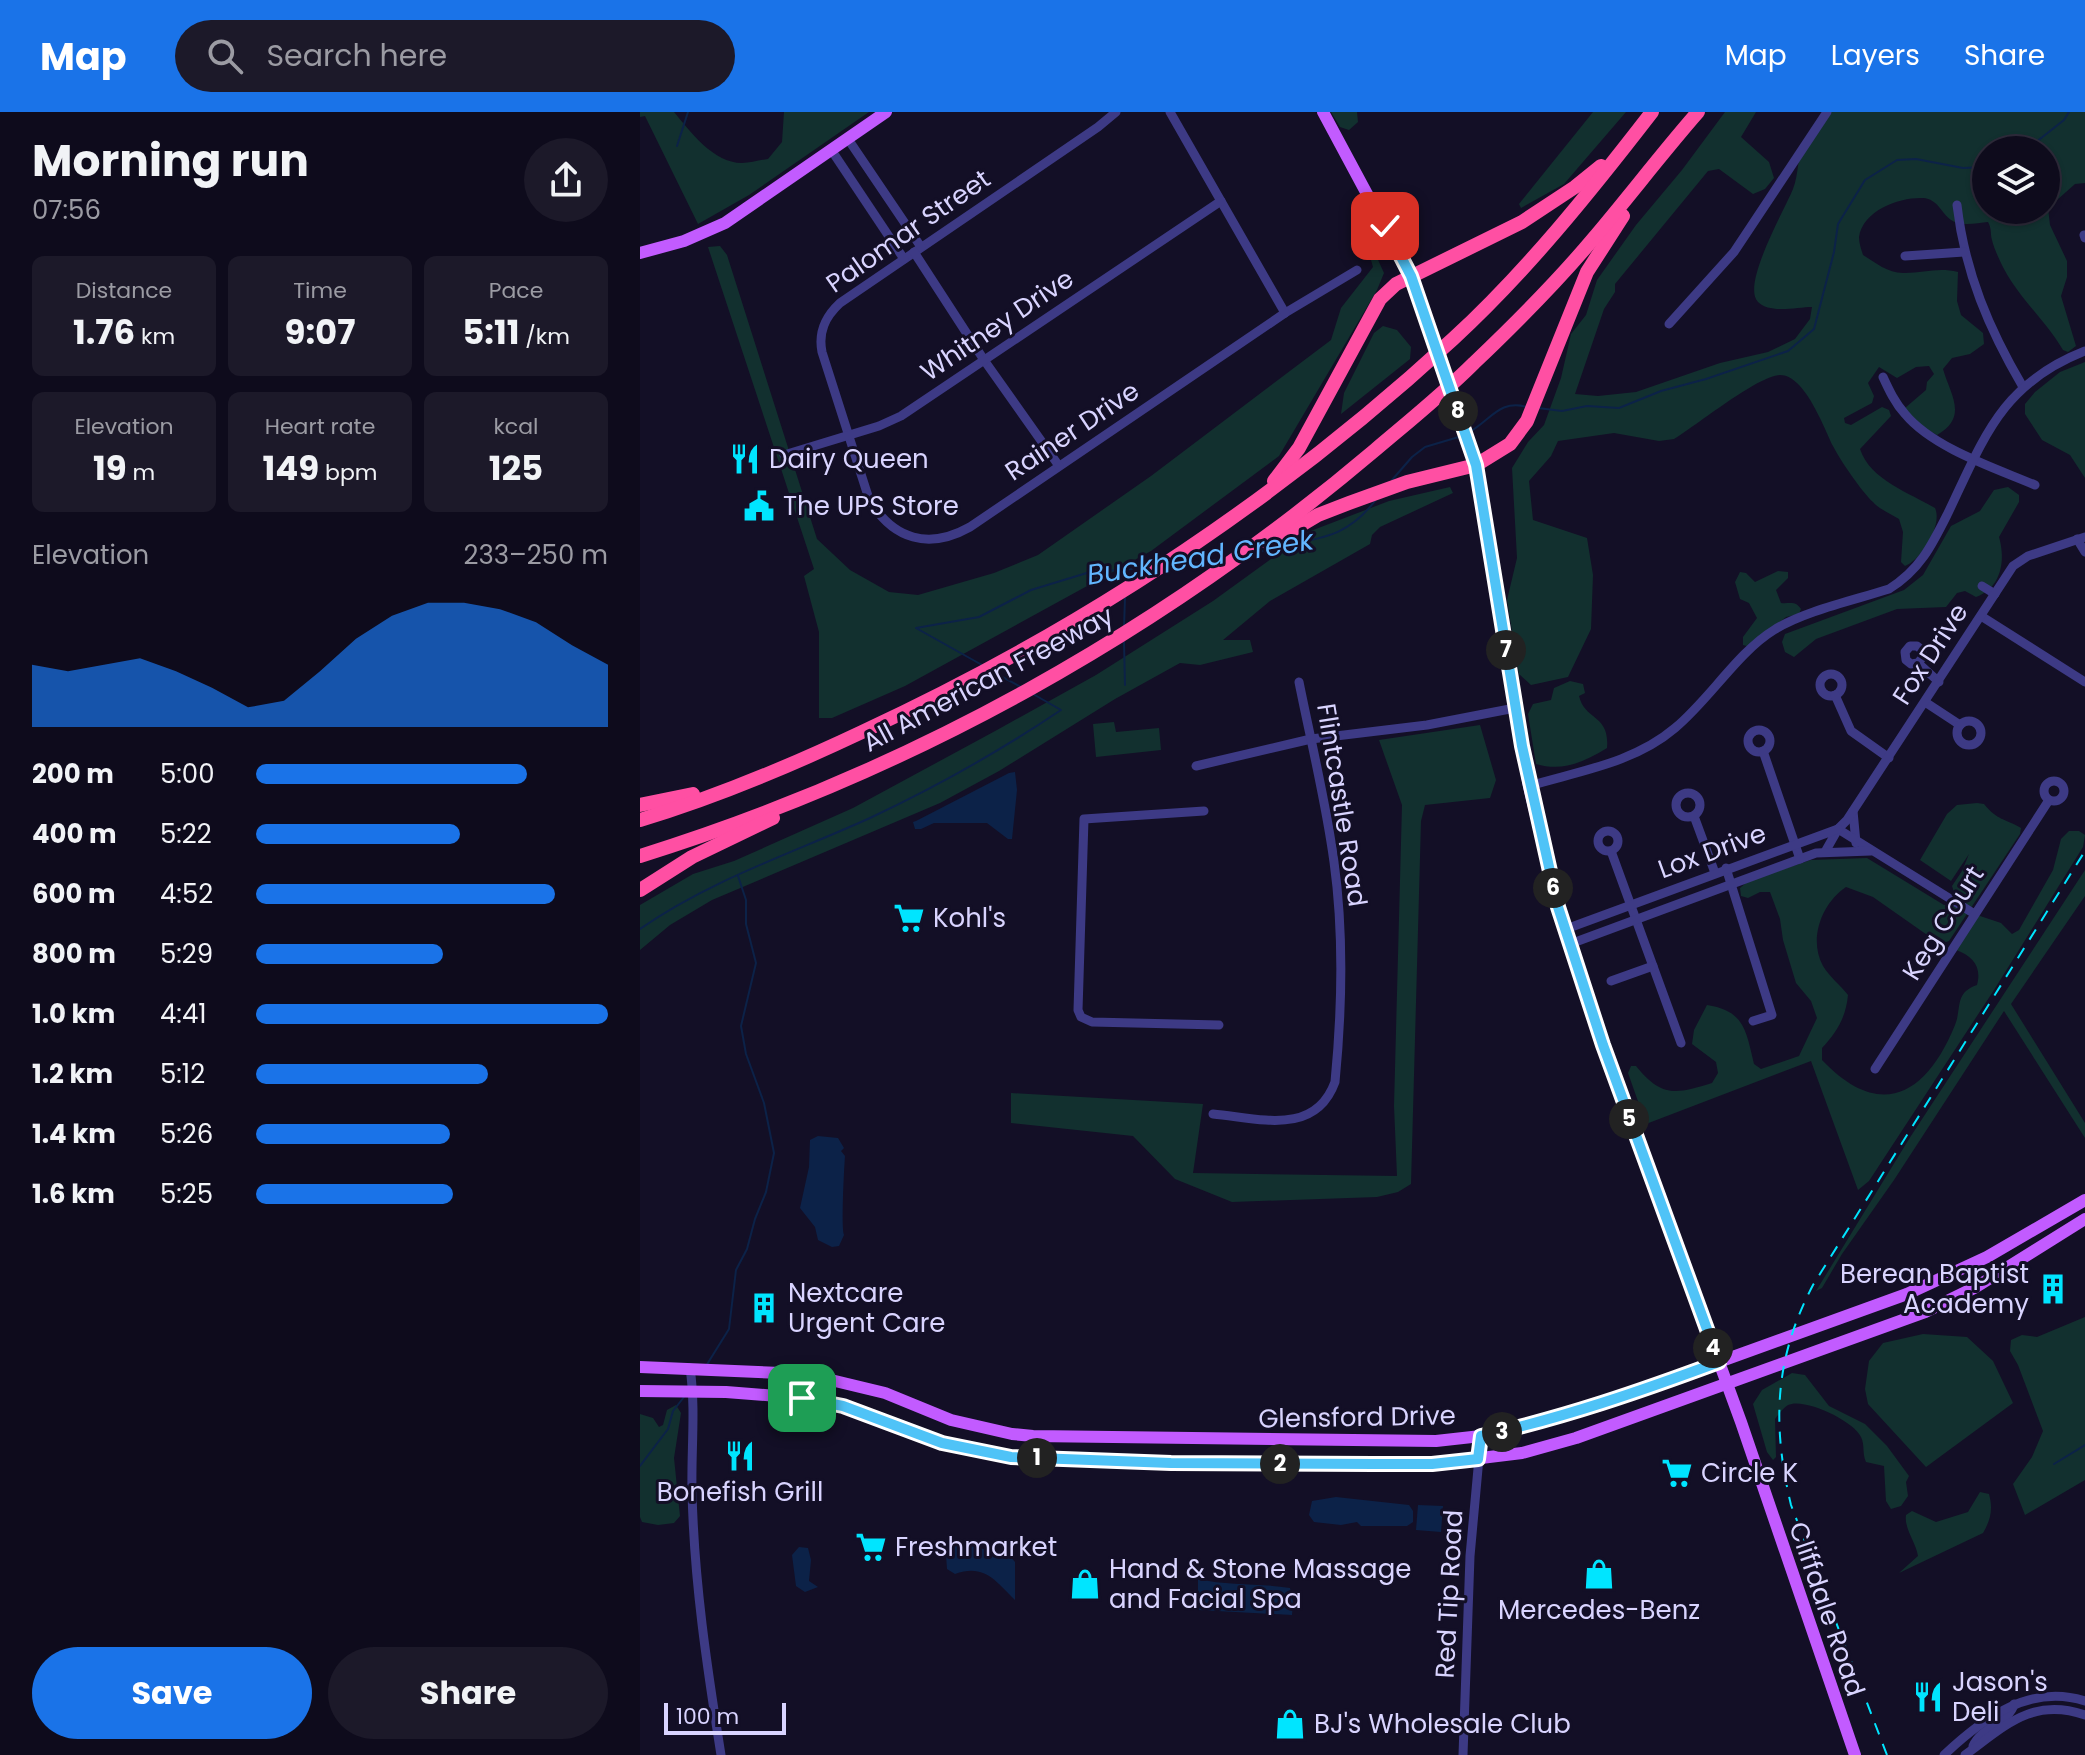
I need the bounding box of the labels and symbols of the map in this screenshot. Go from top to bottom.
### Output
street label: Palomar Street [819,161,997,301]
pin [1351,192,1419,260]
street label: Whitney Drive [913,260,1081,390]
street label: Rainer Drive [998,373,1146,489]
pin: 8 [1438,391,1478,431]
place label: Dairy Queen [769,441,929,477]
restaurant icon: Dairy Queen [728,442,762,476]
place label: The UPS Store [783,488,959,524]
public building icon: The UPS Store [742,489,776,523]
water label: Buckhead Creek [1084,520,1318,595]
street label: Fox Drive [1884,596,1976,712]
street label: All American Freeway [856,597,1120,760]
pin: 7 [1486,630,1526,670]
street label: Flintcastle Road [1308,701,1376,909]
street label: Lox Drive [1653,815,1771,887]
street label: Keg Court [1894,859,1992,987]
pin: 6 [1533,868,1573,908]
place label: Kohl's [933,900,1006,936]
supermarket icon: Kohl's [892,901,926,935]
pin: 5 [1609,1099,1649,1139]
place label: Berean Baptist Academy [1840,1256,2029,1322]
building icon: Berean Baptist Academy [2036,1272,2070,1306]
place label: Nextcare Urgent Care [788,1275,945,1341]
building icon: Nextcare Urgent Care [747,1291,781,1325]
pin: 4 [1693,1328,1733,1368]
pin [768,1364,836,1432]
street label: Glensford Drive [1258,1397,1456,1437]
pin: 3 [1482,1412,1522,1452]
pin: 1 [1017,1438,1057,1478]
restaurant icon: Bonefish Grill [723,1439,757,1473]
pin: 2 [1260,1444,1300,1484]
place label: Circle K [1701,1455,1798,1491]
supermarket icon: Circle K [1660,1456,1694,1490]
place label: Bonefish Grill [657,1474,823,1510]
street label: Red Tip Road [1427,1509,1471,1679]
street label: Cliffdale Road [1780,1517,1874,1701]
place label: Freshmarket [895,1529,1057,1565]
supermarket icon: Freshmarket [854,1530,888,1564]
place label: Hand & Stone Massage and Facial Spa [1109,1551,1411,1617]
shop icon: Mercedes-Benz [1582,1557,1616,1591]
shop icon: Hand & Stone Massage and Facial Spa [1068,1567,1102,1601]
place label: Mercedes-Benz [1498,1592,1700,1628]
place label: Jason's Deli [1952,1664,2048,1730]
restaurant icon: Jason's Deli [1911,1680,1945,1714]
scale bar [664,1699,786,1735]
place label: BJ's Wholesale Club [1314,1706,1571,1742]
shop icon: BJ's Wholesale Club [1273,1707,1307,1741]

